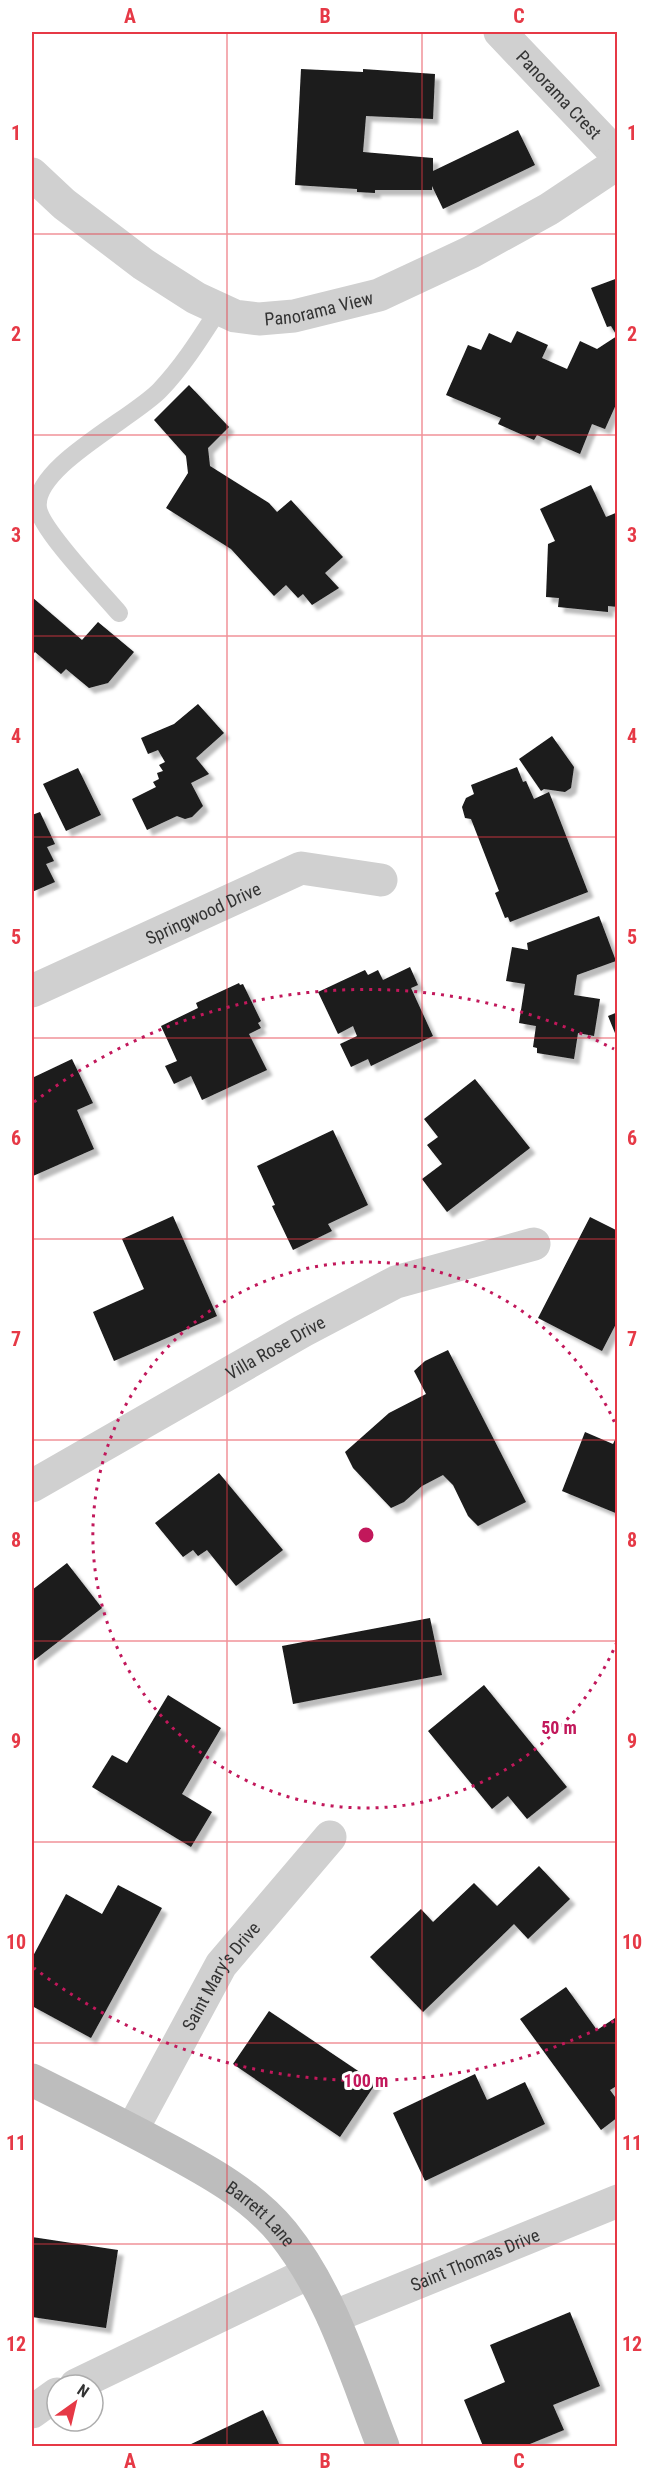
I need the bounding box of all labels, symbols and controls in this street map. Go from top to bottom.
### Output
text: A [124,4,136,28]
text: B [319,4,331,28]
text: C [513,4,525,28]
street label: Panorama Crest [512,46,606,143]
text: 1 [11,121,21,145]
text: 1 [627,121,637,145]
street label: Panorama View [264,286,376,329]
text: 2 [11,322,21,346]
text: 2 [627,322,637,346]
text: 3 [11,523,21,547]
text: 3 [627,523,637,547]
text: 4 [11,724,21,748]
text: 4 [627,724,637,748]
street label: Springwood Drive [142,877,264,948]
text: 5 [11,925,21,949]
text: 5 [627,925,637,949]
text: 6 [11,1126,21,1150]
text: 6 [627,1126,637,1150]
street label: Villa Rose Drive [222,1311,328,1384]
text: 7 [11,1327,21,1351]
text: 7 [627,1327,637,1351]
centre of rings [356,1525,376,1545]
text: 8 [11,1528,21,1552]
text: 8 [627,1528,637,1552]
text: 50 m [541,1717,577,1738]
text: 9 [11,1729,21,1753]
text: 9 [627,1729,637,1753]
street label: Saint Mary's Drive [177,1917,264,2034]
text: 10 [6,1930,26,1954]
text: 10 [622,1930,642,1954]
text: 100 m [344,2070,388,2091]
text: 11 [6,2131,26,2155]
text: 11 [622,2131,642,2155]
street label: Barrett Lane [222,2176,300,2250]
street label: Saint Thomas Drive [407,2224,542,2295]
text: 12 [6,2332,26,2356]
text: 12 [622,2332,642,2356]
north arrow [45,2373,105,2433]
text: N [74,2380,92,2402]
text: A [124,2449,136,2473]
text: B [319,2449,331,2473]
text: C [513,2449,525,2473]

